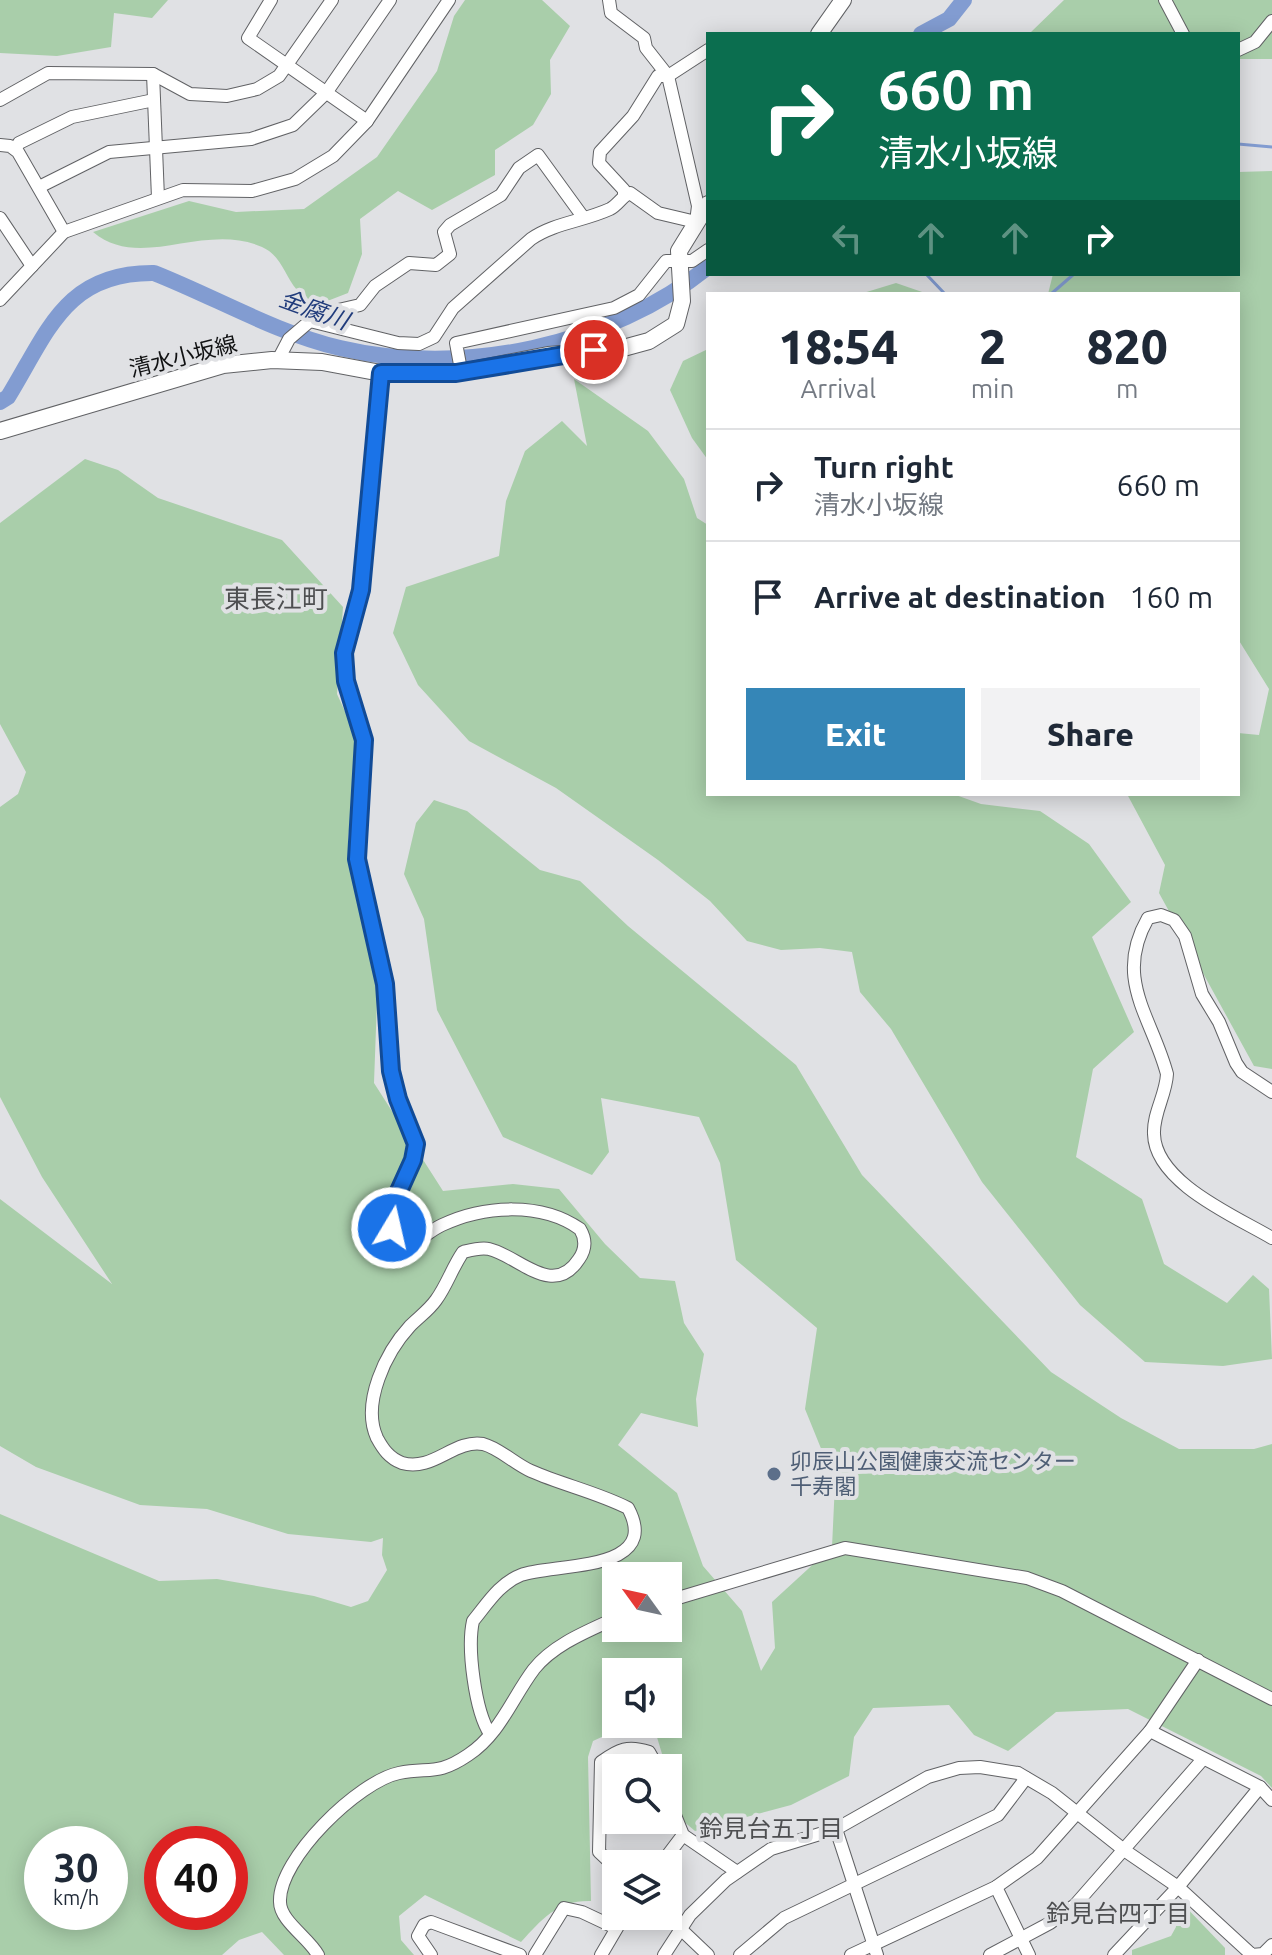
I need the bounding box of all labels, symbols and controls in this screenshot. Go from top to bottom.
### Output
text: 660 m [878,58,1034,121]
icon: right [746,64,850,168]
text: 清水小坂線 [878,132,1058,173]
icon: left [825,216,869,260]
icon: ahead [909,216,953,260]
icon: ahead [993,216,1037,260]
icon: right [1077,216,1121,260]
water label: 金腐川 [276,285,355,336]
pin [560,316,628,384]
text: 18:54 [778,319,898,373]
text: 2 [979,319,1006,373]
text: 820 [1087,319,1168,373]
icon: arrive [572,328,616,372]
street label: 清水小坂線 [126,330,239,381]
text: Arrival [800,374,876,403]
text: min [971,374,1014,403]
text: m [1116,374,1138,403]
text: Turn right [814,450,954,484]
icon: right [746,463,790,507]
text: 660 m [1116,468,1200,502]
text: 清水小坂線 [814,490,944,519]
icon: arrive [746,575,790,619]
text: Arrive at destination [814,580,1106,614]
text: 160 m [1130,580,1213,614]
district label: 東長江町 [224,584,328,613]
button: Exit [746,688,965,780]
button: Share [981,688,1200,780]
position arrow [350,1186,434,1270]
place label: 卯辰山公園健康交流センター 千寿閣 [790,1448,1076,1498]
marker: 卯辰山公園健康交流センター 千寿閣 [765,1465,783,1483]
north arrow [602,1562,682,1642]
map controls [602,1562,682,1930]
button: sound [602,1658,682,1738]
button: search [602,1754,682,1834]
district label: 鈴見台五丁目 [699,1815,843,1842]
speed limit sign: 40 [144,1826,248,1930]
text: 30 [53,1845,99,1890]
button: layers [602,1850,682,1930]
text: km/h [53,1886,99,1909]
district label: 鈴見台四丁目 [1046,1900,1190,1927]

